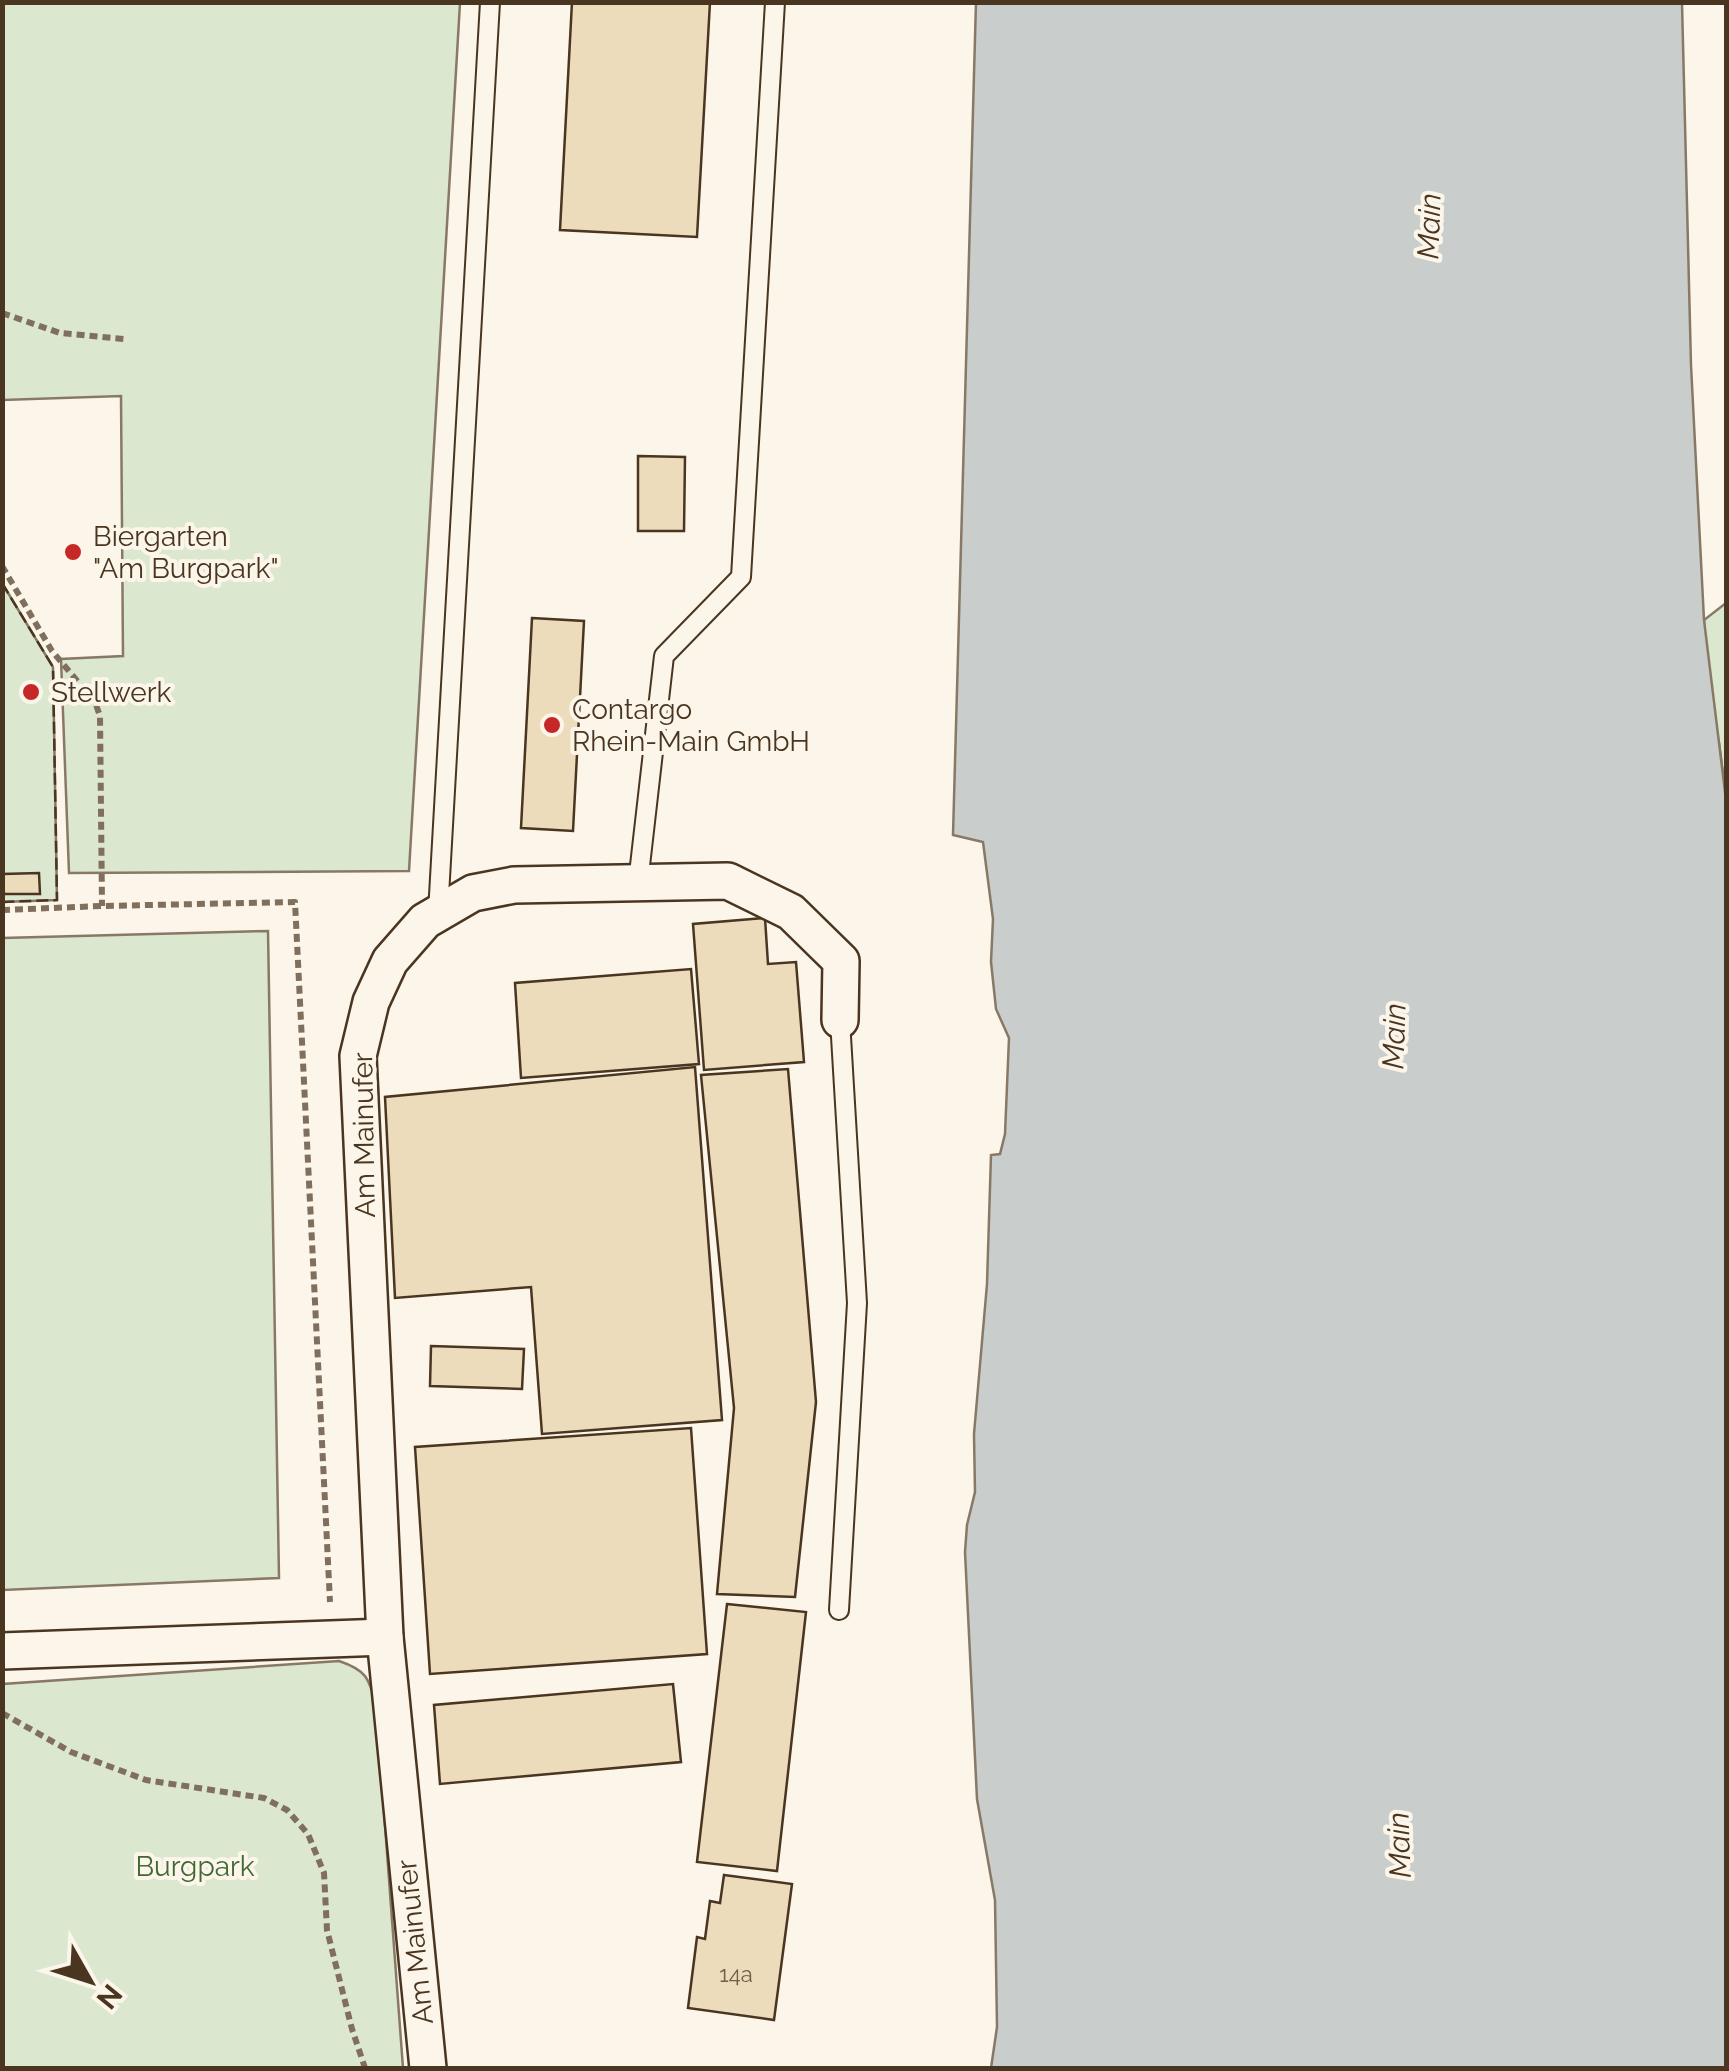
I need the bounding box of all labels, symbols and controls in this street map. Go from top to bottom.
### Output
water label: Main [1410,192,1448,260]
place label: Biergarten "Am Burgpark" [93,520,279,585]
marker: Biergarten "Am Burgpark" [62,541,84,563]
place label: Stellwerk [51,676,172,709]
marker: Stellwerk [20,681,42,703]
place label: Contargo Rhein-Main GmbH [572,693,810,758]
marker: Contargo Rhein-Main GmbH [541,714,563,736]
water label: Main [1375,1002,1413,1070]
street label: Am Mainufer [346,1052,382,1218]
water label: Main [1380,1811,1418,1879]
park label: Burgpark [135,1850,255,1883]
street label: Am Mainufer [390,1858,440,2026]
north arrow [40,1931,140,2031]
house number: 14a [719,1961,753,1987]
text: N [89,1978,129,2015]

